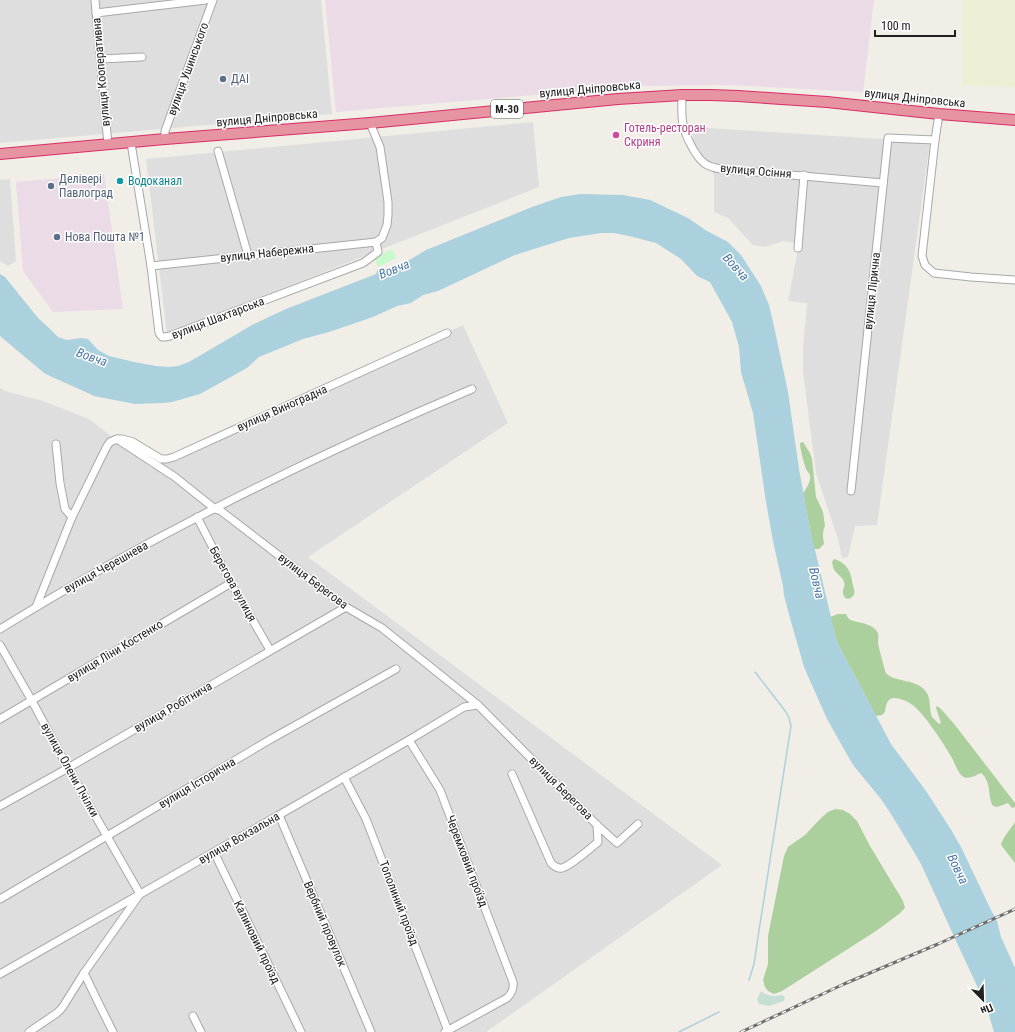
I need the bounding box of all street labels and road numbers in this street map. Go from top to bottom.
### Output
street label: вулиця Кооперативна [89,17,113,127]
street label: вулиця Ушинського [165,21,211,117]
street label: вулиця Дніпровська [539,78,641,100]
street label: вулиця Дніпровська [864,86,966,110]
road number: М-30 [491,100,523,118]
street label: вулиця Дніпровська [216,107,318,129]
street label: вулиця Осіння [720,161,792,181]
street label: вулиця Набережна [220,241,315,265]
street label: вулиця Лірична [861,251,883,330]
street label: вулиця Шахтарська [170,294,267,342]
street label: вулиця Виноградна [235,382,329,434]
street label: вулиця Черешнева [61,538,151,596]
street label: Берегова вулиця [207,544,259,624]
street label: вулиця Берегова [275,550,351,612]
street label: вулиця Ліни Костенко [65,617,165,685]
street label: вулиця Робітнича [131,679,215,735]
street label: вулиця Олени Пчілки [38,720,102,820]
street label: вулиця Берегова [526,753,596,823]
street label: вулиця Історична [156,754,238,811]
street label: вулиця Вокзальна [196,809,282,867]
street label: Черемховий проїзд [443,813,491,909]
street label: Тополиний проїзд [376,859,422,948]
street label: Вербний провулок [301,879,349,969]
street label: Калиновий проїзд [231,898,283,986]

